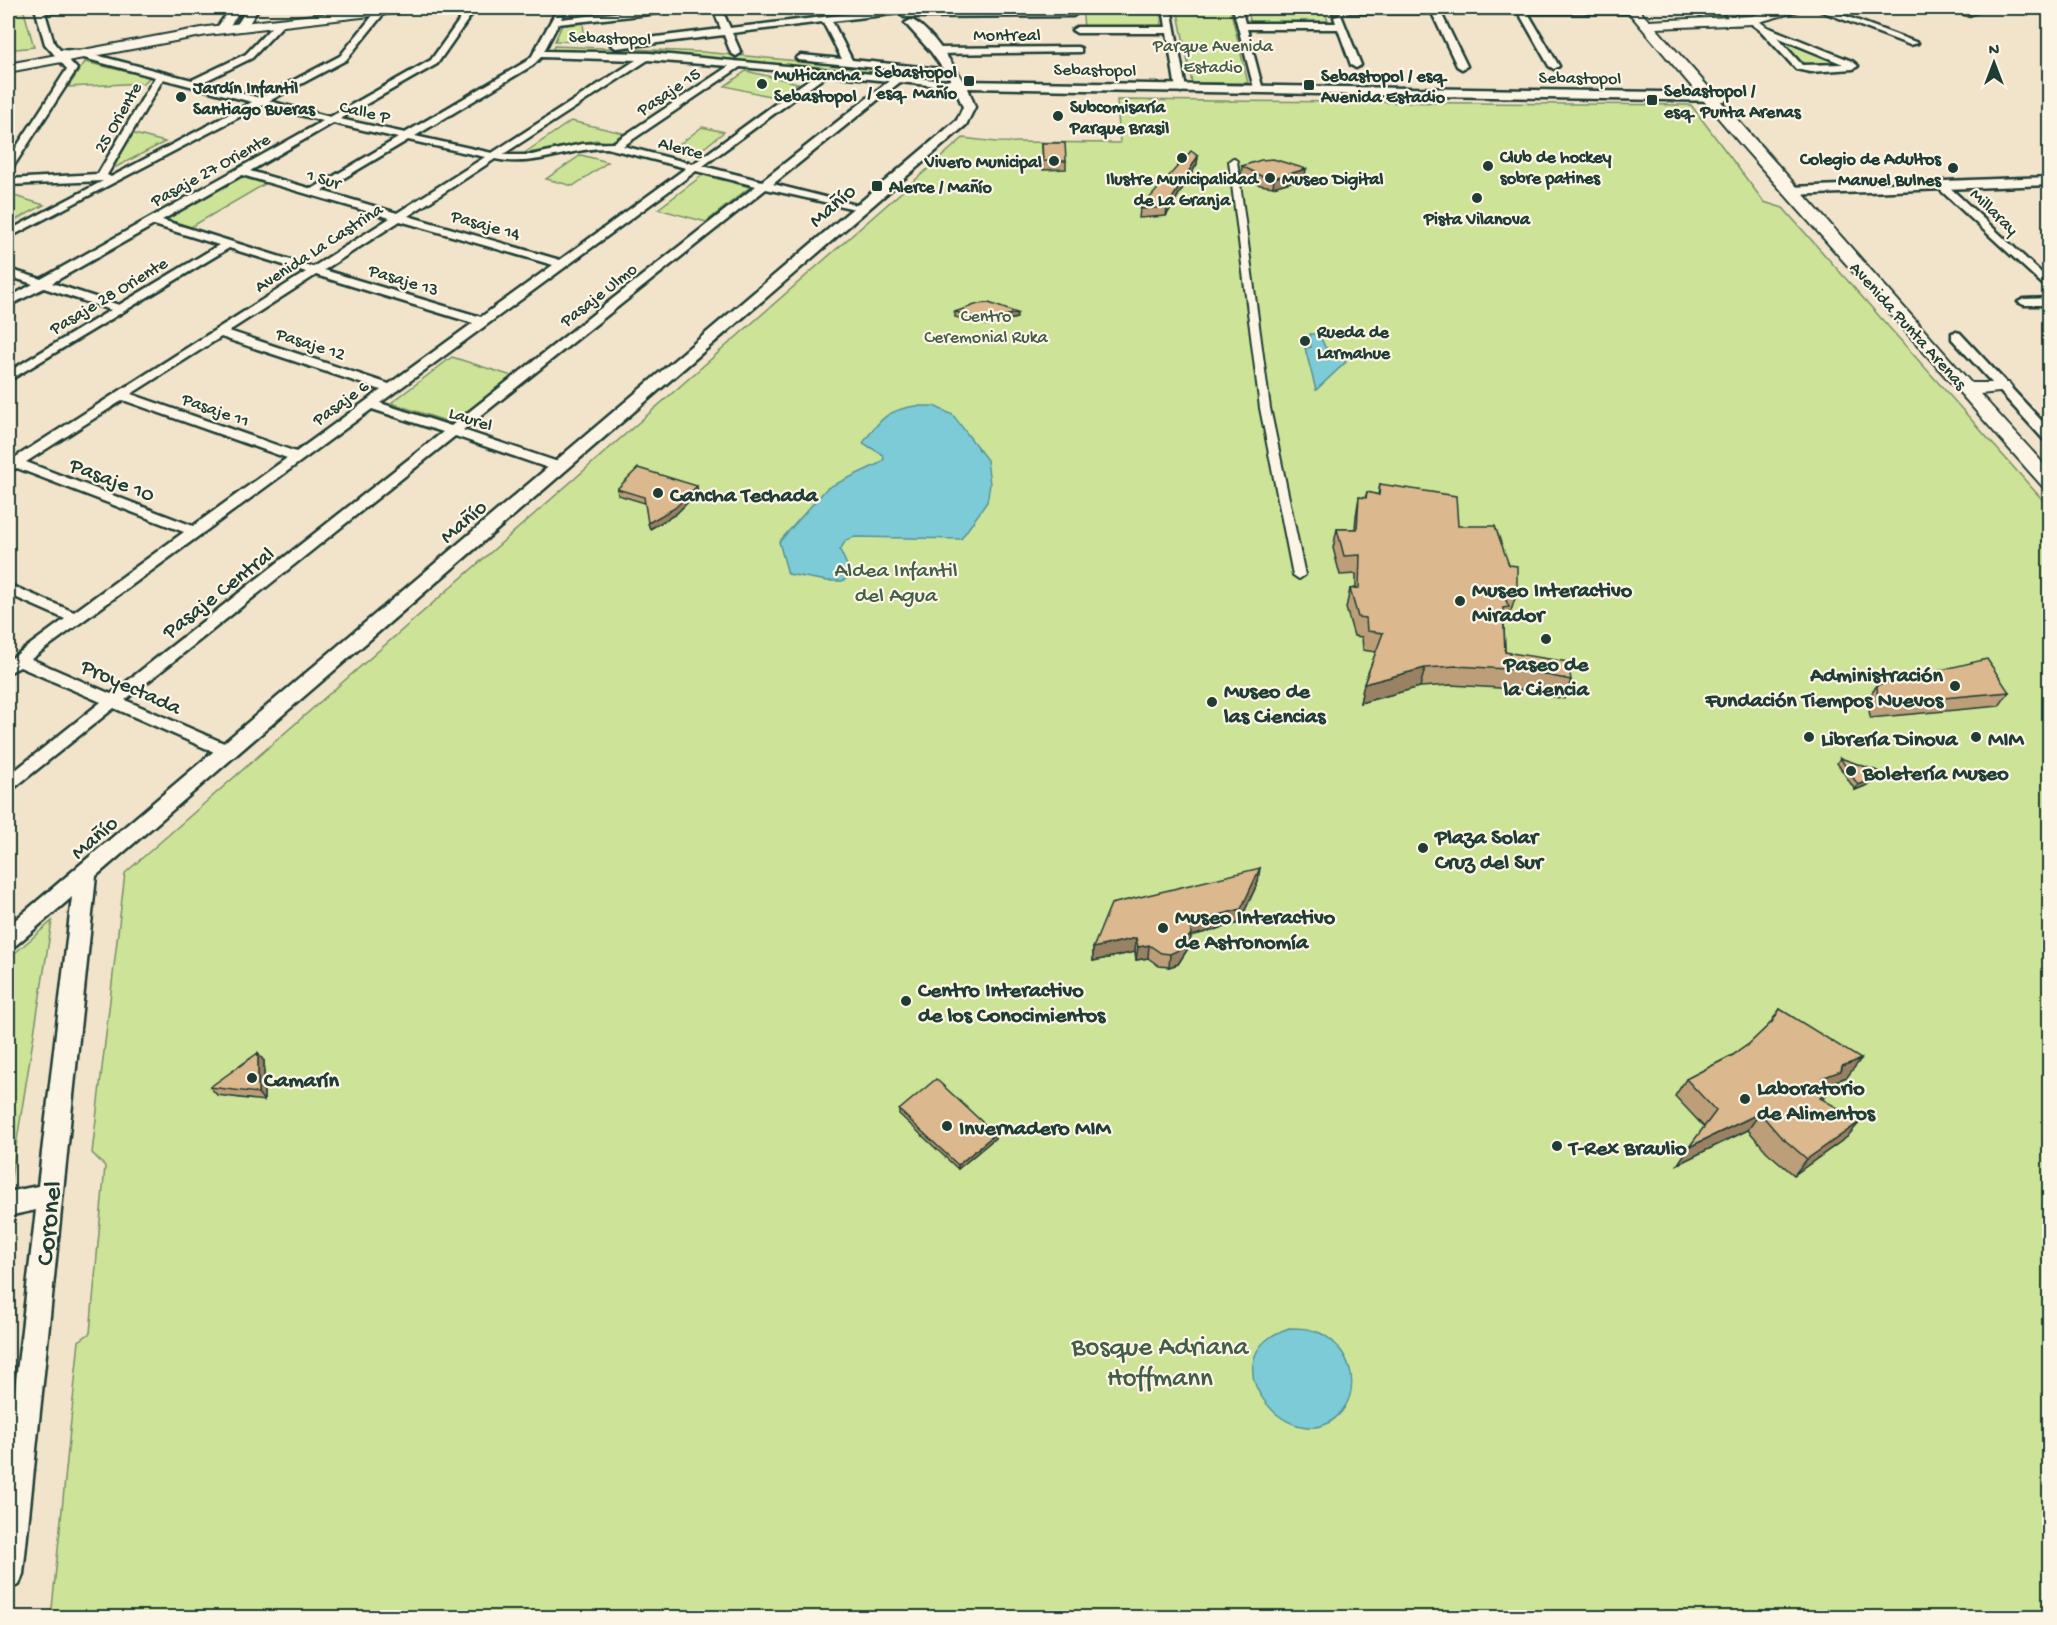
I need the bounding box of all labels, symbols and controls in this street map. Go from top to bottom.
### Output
street label: Montreal [973,26,1041,47]
street label: Sebastopol [568,28,652,51]
north arrow [1964,33,2024,93]
park label: Parque Avenida Estadio [1152,37,1274,79]
text: N [1989,42,2000,61]
street label: Sebastopol [1053,60,1136,83]
place label: Sebastopol / esq. Mañío [867,63,958,105]
street label: Pasaje 15 [633,64,705,122]
place label: Multicancha Sebastopol [774,66,862,108]
place label: Sebastopol / esq. Avenida Estadio [1320,67,1449,109]
street label: Sebastopol [1538,68,1621,91]
marker: Sebastopol / esq. Mañío [962,74,976,88]
marker: Multicancha Sebastopol [755,77,769,91]
marker: Sebastopol / esq. Avenida Estadio [1302,78,1316,92]
street label: 25 Oriente [91,79,148,157]
place label: Jardín Infantil Santiago Bueras [192,79,316,121]
place label: Sebastopol / esq. Punta Arenas [1663,82,1802,124]
marker: Jardín Infantil Santiago Bueras [174,90,188,104]
marker: Sebastopol / esq. Punta Arenas [1645,93,1659,107]
street label: Calle P [337,97,393,130]
place label: Subcomisaría Parque Brasil [1069,98,1169,140]
marker: Subcomisaría Parque Brasil [1051,109,1065,123]
street label: Pasaje 27 Oriente [147,129,275,213]
street label: Alerce [656,133,706,166]
place label: Club de hockey sobre patines [1499,148,1611,190]
place label: Colegio de Adultos Manuel Bulnes [1799,150,1942,192]
marker: Ilustre Municipalidad de La Granja [1175,151,1189,165]
place label: Vivero Municipal [924,153,1042,174]
marker: Vivero Municipal [1047,154,1061,168]
marker: Club de hockey sobre patines [1481,159,1495,173]
marker: Colegio de Adultos Manuel Bulnes [1946,161,1960,175]
street label: 1 Sur [303,165,344,196]
place label: Ilustre Municipalidad de La Granja [1106,170,1260,212]
place label: Museo Digital [1282,170,1384,191]
marker: Museo Digital [1263,171,1277,185]
place label: Alerce / Mañío [888,178,992,199]
street label: Mañío [805,179,863,235]
marker: Alerce / Mañío [870,179,884,193]
street label: Millaray [1965,185,2022,241]
marker: Pista Vilanova [1470,191,1484,205]
street label: Avenida La Castrina [251,199,388,298]
street label: Pasaje 14 [447,206,523,246]
place label: Pista Vilanova [1423,210,1531,231]
street label: Pasaje 28 Oriente [46,253,173,341]
street label: Avenida Punta Arenas [1844,258,1971,396]
street label: Pasaje Ulmo [556,259,642,333]
street label: Pasaje 13 [365,261,441,302]
park label: Centro Ceremonial Ruka [924,307,1049,349]
place label: Rueda de Larmahue [1316,323,1391,365]
street label: Pasaje 12 [272,324,348,366]
marker: Rueda de Larmahue [1298,334,1312,348]
street label: Pasaje 6 [308,376,374,432]
street label: Pasaje 11 [178,389,252,433]
street label: Laurel [446,403,495,437]
street label: Pasaje 10 [64,453,158,510]
place label: Cancha Techada [669,484,820,510]
marker: Cancha Techada [651,486,665,500]
street label: Mañío [436,495,494,551]
street label: Pasaje Central [157,542,281,647]
park label: Aldea Infantil del Agua [834,559,958,610]
place label: Museo Interactivo Mirador [1472,579,1633,630]
marker: Museo Interactivo Mirador [1453,594,1467,608]
marker: Paseo de la Ciencia [1539,632,1553,646]
place label: Paseo de la Ciencia [1502,653,1590,704]
street label: Proyectada [75,655,185,723]
place label: Administración Fundación Tiempos Nuevos [1705,664,1945,715]
marker: Administración Fundación Tiempos Nuevos [1948,679,1962,693]
place label: Museo de las Ciencias [1223,680,1327,731]
marker: Museo de las Ciencias [1205,695,1219,709]
place label: Librería Dinova [1821,728,1959,754]
place label: MIM [1988,728,2025,754]
marker: Librería Dinova [1802,730,1816,744]
marker: MIM [1969,730,1983,744]
place label: Boletería Museo [1862,762,2009,788]
marker: Boletería Museo [1844,764,1858,778]
street label: Mañío [67,811,125,867]
place label: Plaza Solar Cruz del Sur [1434,826,1545,877]
marker: Plaza Solar Cruz del Sur [1416,841,1430,855]
place label: Museo Interactivo de Astronomía [1175,906,1336,957]
marker: Museo Interactivo de Astronomía [1156,921,1170,935]
place label: Centro Interactivo de los Conocimientos [917,979,1107,1030]
marker: Centro Interactivo de los Conocimientos [899,994,913,1008]
place label: Camarín [263,1069,340,1095]
marker: Camarín [245,1071,259,1085]
place label: Laboratorio de Alimentos [1757,1077,1877,1128]
marker: Laboratorio de Alimentos [1738,1092,1752,1106]
place label: Invernadero MIM [959,1117,1111,1143]
marker: Invernadero MIM [940,1119,954,1133]
place label: T-Rex Braulio [1567,1137,1687,1163]
marker: T-Rex Braulio [1550,1139,1564,1153]
street label: Coronel [31,1180,71,1267]
park label: Bosque Adriana Hoffmann [1071,1333,1249,1396]

